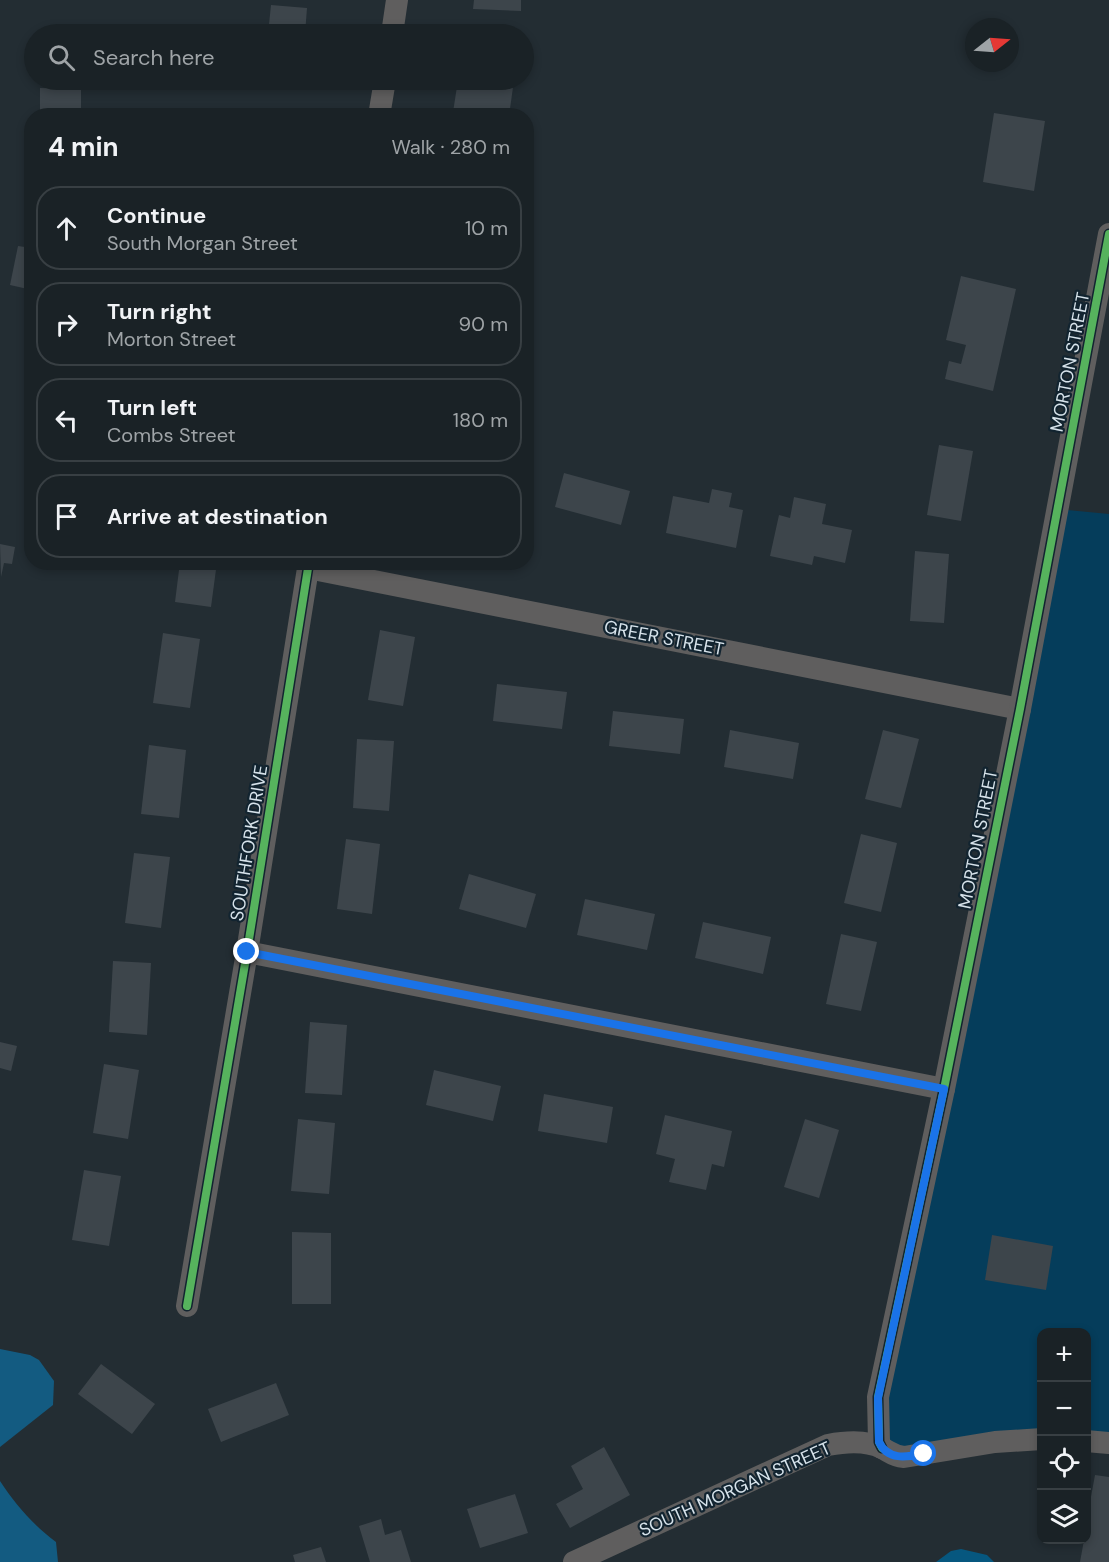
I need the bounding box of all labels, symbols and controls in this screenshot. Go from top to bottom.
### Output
north arrow [965,18,1019,72]
search box [24,24,534,90]
icon: search [45,41,78,74]
text: Search here [93,43,214,72]
text: 4 min [48,130,119,164]
text: Walk · 280 m [391,134,510,160]
text: Continue [107,201,206,230]
icon: ahead [50,212,83,245]
text: 10 m [465,215,508,241]
text: South Morgan Street [107,230,298,256]
street label: MORTON STREET [1045,290,1095,434]
text: Turn right [107,297,212,326]
icon: right [50,308,83,341]
text: 90 m [459,311,508,337]
text: Morton Street [107,326,236,352]
text: Turn left [107,393,197,422]
icon: left [50,404,83,437]
text: 180 m [453,407,508,433]
text: Combs Street [107,422,236,448]
icon: arrive [50,500,83,533]
text: Arrive at destination [107,502,328,531]
street label: GREER STREET [602,615,726,661]
street label: SOUTHFORK DRIVE [225,763,273,923]
street label: MORTON STREET [953,767,1003,911]
route end [233,938,259,964]
map controls [1037,1328,1091,1544]
button: + [1037,1328,1091,1382]
button: − [1037,1382,1091,1436]
street label: SOUTH MORGAN STREET [635,1436,835,1542]
button: locate [1037,1436,1091,1490]
route start [910,1440,936,1466]
button: layers [1037,1490,1091,1544]

